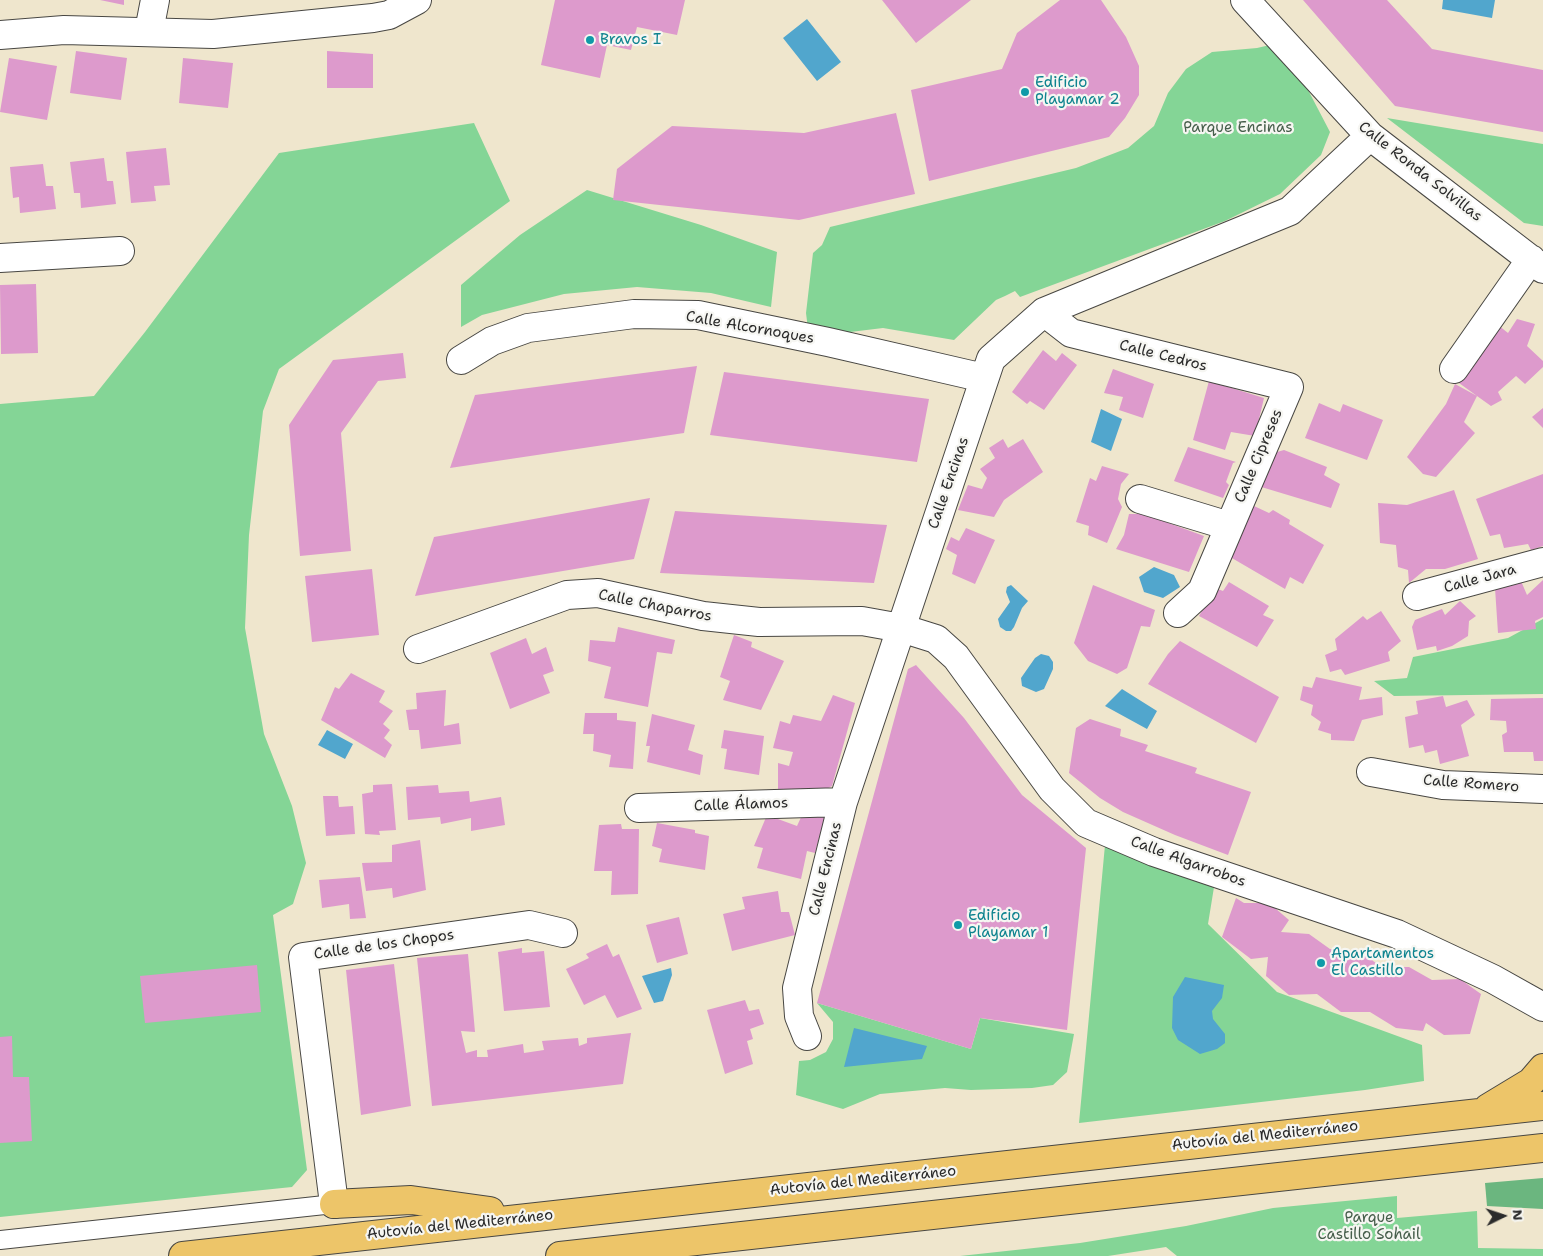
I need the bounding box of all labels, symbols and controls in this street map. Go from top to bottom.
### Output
place label: Bravos I [600,31,661,49]
marker: Bravos I [584,34,596,46]
place label: Edificio Playamar 2 [1035,74,1120,109]
marker: Edificio Playamar 2 [1019,86,1031,98]
street label: Calle Ronda Solvillas [1355,118,1485,226]
park label: Parque Encinas [1183,119,1293,137]
street label: Calle Alcornoques [684,308,816,348]
street label: Calle Cedros [1117,336,1209,376]
street label: Calle Cipreses [1231,407,1287,505]
street label: Calle Encinas [925,435,973,531]
street label: Calle Jara [1442,561,1518,597]
street label: Calle Chaparros [597,586,713,626]
street label: Calle Romero [1422,772,1520,796]
street label: Calle Álamos [693,794,789,816]
street label: Calle Encinas [806,820,846,918]
street label: Calle Algarrobos [1128,833,1248,891]
place label: Edificio Playamar 1 [968,907,1049,942]
marker: Edificio Playamar 1 [952,919,964,931]
street label: Calle de los Chopos [313,926,455,964]
place label: Apartamentos El Castillo [1331,945,1434,980]
marker: Apartamentos El Castillo [1315,957,1327,969]
street label: Autovía del Mediterráneo [1171,1117,1359,1155]
street label: Autovía del Mediterráneo [769,1162,957,1200]
north arrow [1478,1191,1528,1241]
street label: Autovía del Mediterráneo [366,1206,554,1244]
park label: Parque Castillo Sohail [1317,1209,1421,1244]
text: N [1509,1209,1527,1221]

